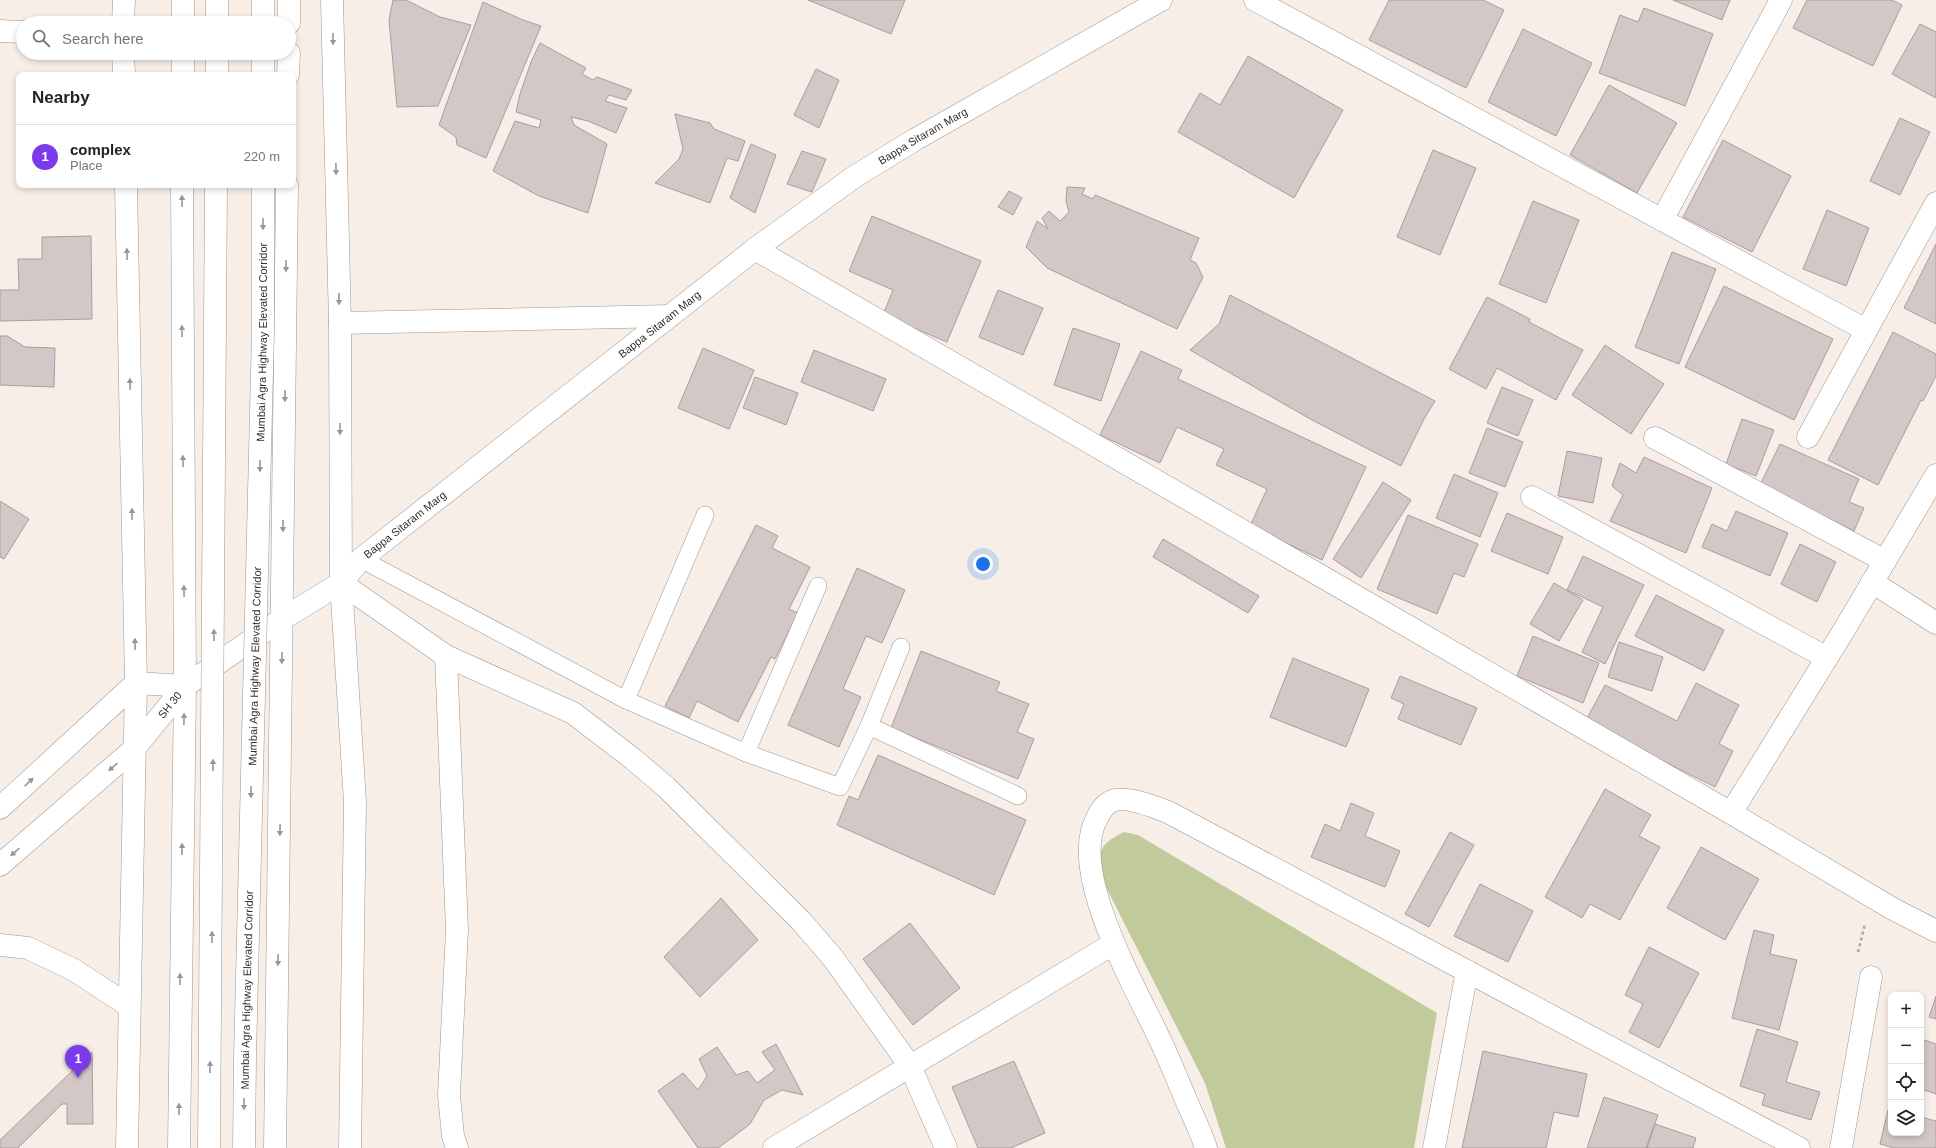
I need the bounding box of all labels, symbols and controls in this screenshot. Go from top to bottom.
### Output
search box [16,16,296,60]
icon: search [30,27,52,49]
text: Search here [62,30,144,47]
one-way arrow [330,33,336,46]
text: Nearby [32,88,90,107]
street label: Bappa Sitaram Marg [876,105,969,167]
text: complex [70,141,131,158]
text: 1 [41,149,49,164]
text: 220 m [244,149,280,164]
text: Place [70,158,103,173]
one-way arrow [333,163,339,176]
one-way arrow [179,194,185,207]
one-way arrow [260,218,266,231]
street label: Mumbai Agra Highway Elevated Corridor [254,242,269,442]
one-way arrow [124,247,130,260]
one-way arrow [283,260,289,273]
street label: Bappa Sitaram Marg [616,288,703,360]
one-way arrow [336,293,342,306]
one-way arrow [179,324,185,337]
one-way arrow [127,377,133,390]
one-way arrow [282,390,288,403]
one-way arrow [337,423,343,436]
one-way arrow [180,454,186,467]
one-way arrow [256,460,263,472]
street label: Bappa Sitaram Marg [361,489,448,560]
one-way arrow [129,508,136,520]
one-way arrow [280,520,286,533]
your location [973,554,993,574]
street label: Mumbai Agra Highway Elevated Corridor [246,566,263,766]
one-way arrow [181,584,187,597]
one-way arrow [210,629,217,641]
one-way arrow [132,637,138,650]
one-way arrow [279,652,285,665]
street label: SH 30 [155,689,184,721]
one-way arrow [181,713,188,725]
one-way arrow [210,758,216,771]
one-way arrow [108,763,118,772]
one-way arrow [24,777,34,787]
one-way arrow [248,786,255,798]
one-way arrow [276,824,283,836]
one-way arrow [179,842,185,855]
one-way arrow [9,848,20,857]
street label: Mumbai Agra Highway Elevated Corridor [239,890,255,1090]
one-way arrow [209,930,215,943]
one-way arrow [275,954,281,967]
one-way arrow [177,972,183,985]
map controls [1888,992,1924,1136]
button: + [1888,992,1924,1028]
button: − [1888,1028,1924,1064]
pin: 1 [65,1045,91,1078]
one-way arrow [207,1060,213,1073]
button: locate [1888,1064,1924,1100]
one-way arrow [241,1098,248,1110]
button: layers [1888,1100,1924,1136]
one-way arrow [176,1102,182,1115]

